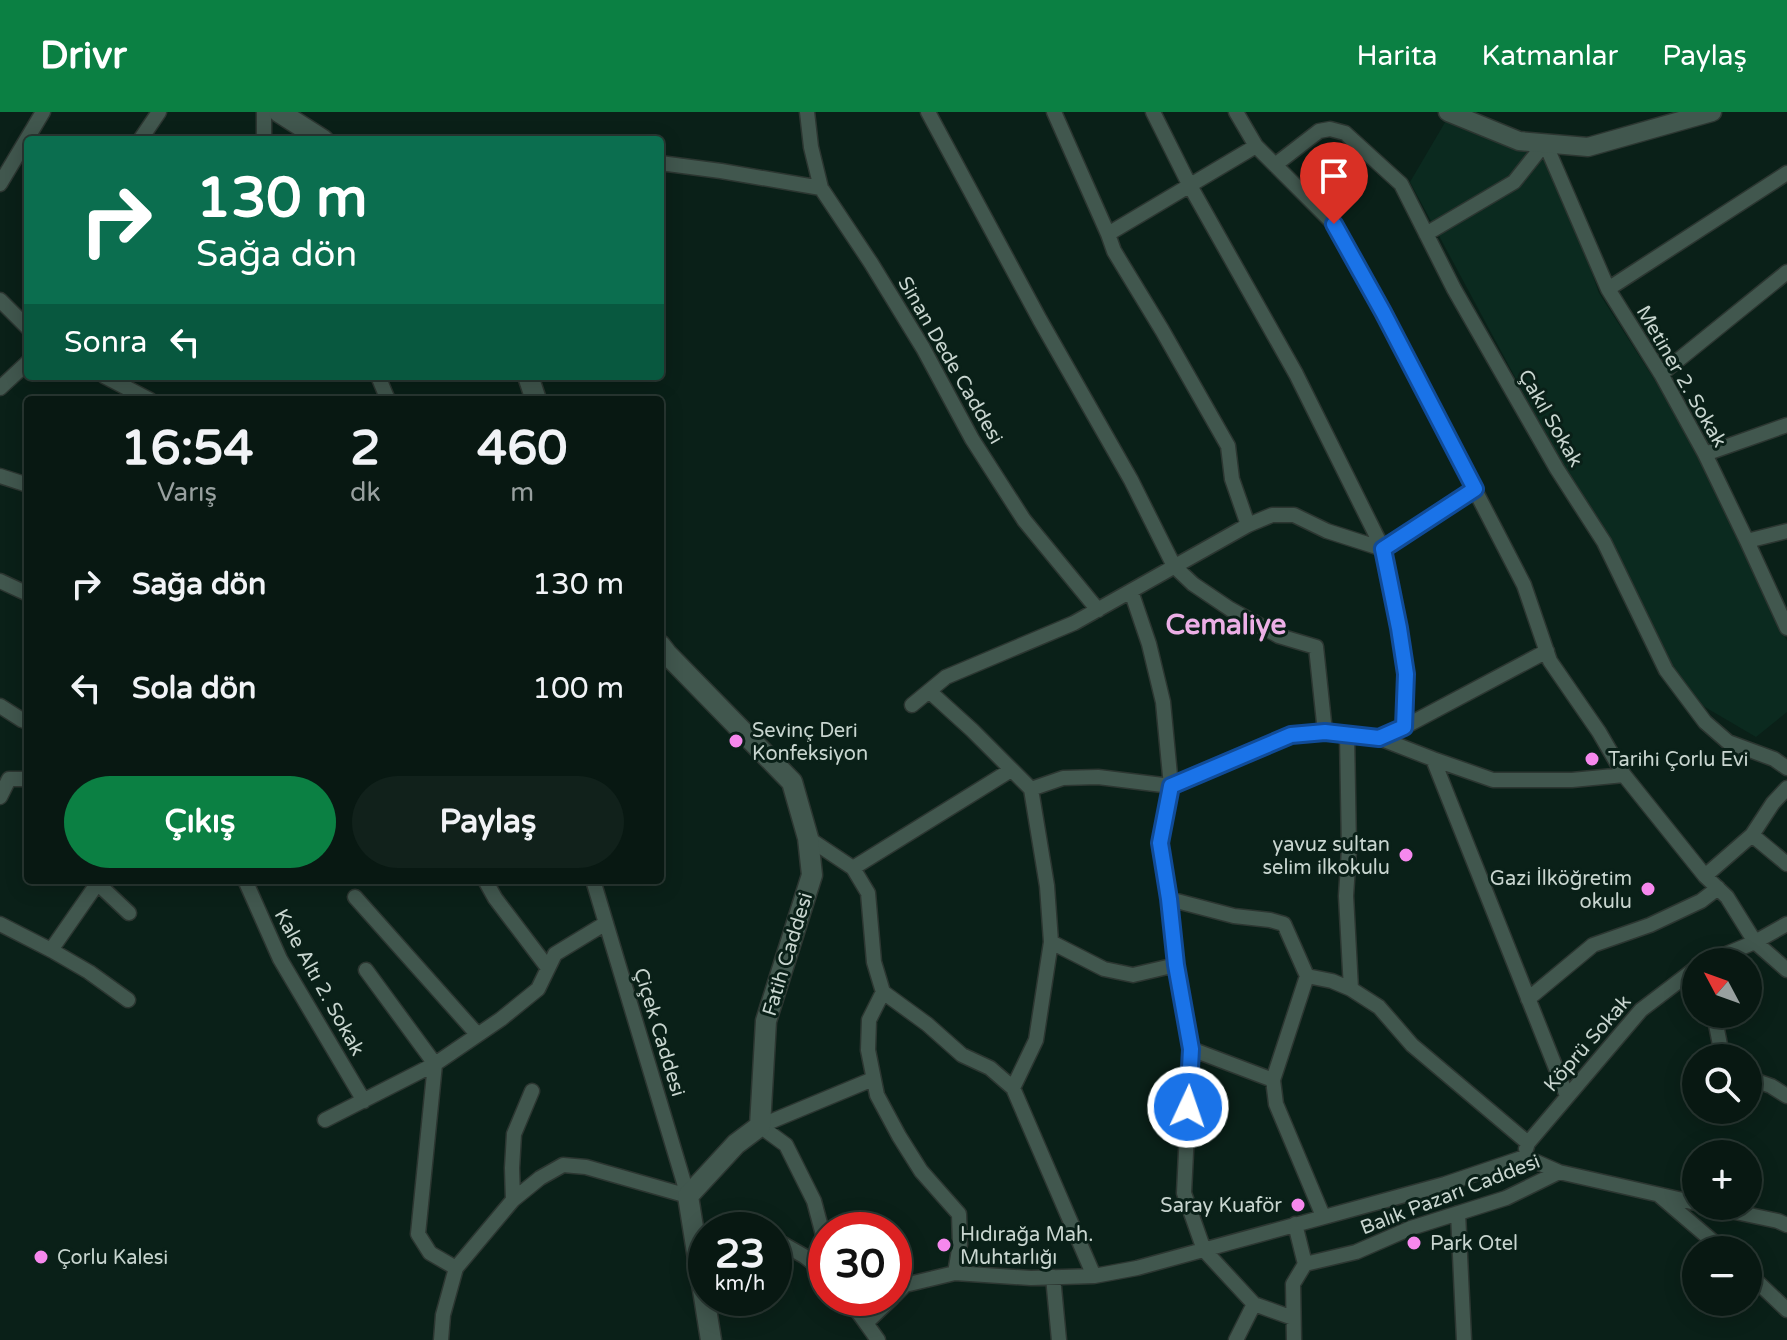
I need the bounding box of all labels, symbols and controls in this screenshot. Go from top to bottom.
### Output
text: Drivr [40,33,127,79]
text: Harita [1356,39,1437,73]
text: Katmanlar [1481,39,1618,73]
text: Paylaş [1662,39,1747,73]
pin [1300,142,1368,224]
icon: arrive [1312,154,1356,198]
text: 130 m [196,165,367,232]
icon: right [64,168,168,272]
text: Sağa dön [196,233,357,276]
street label: Sinan Dede Caddesi [892,273,1008,448]
street label: Metiner 2. Sokak [1631,301,1731,452]
icon: left [163,320,207,364]
text: Sonra [64,324,147,361]
street label: Çakıl Sokak [1513,366,1588,472]
text: 16:54 [120,420,254,478]
text: 2 [350,420,380,478]
text: 460 [477,420,567,478]
text: Varış [157,477,217,508]
text: dk [350,477,381,508]
text: m [510,477,534,508]
icon: right [64,562,108,606]
text: Sağa dön [132,566,266,603]
text: 130 m [532,566,624,603]
district label: Cemaliye [1166,608,1287,642]
icon: left [64,666,108,710]
text: Sola dön [132,670,256,707]
text: 100 m [532,670,624,707]
place label: Sevinç Deri Konfeksiyon [752,719,868,766]
marker: Sevinç Deri Konfeksiyon [727,732,745,750]
place label: Tarihi Çorlu Evi [1608,748,1749,772]
marker: Tarihi Çorlu Evi [1583,750,1601,768]
button: Çıkış [64,776,336,868]
button: Paylaş [352,776,624,868]
place label: yavuz sultan selim ilkokulu [1262,833,1390,880]
marker: yavuz sultan selim ilkokulu [1397,846,1415,864]
place label: Gazi İlköğretim okulu [1490,867,1632,914]
marker: Gazi İlköğretim okulu [1639,880,1657,898]
street label: Fatih Caddesi [758,890,818,1019]
street label: Kale Altı 2. Sokak [269,905,369,1060]
north arrow [1682,948,1762,1028]
map controls [1682,948,1762,1316]
street label: Çiçek Caddesi [628,965,690,1099]
street label: Köprü Sokak [1539,990,1636,1097]
button: search [1682,1044,1762,1124]
position arrow [1146,1065,1230,1149]
button: + [1682,1140,1762,1220]
street label: Balık Pazarı Caddesi [1357,1150,1544,1240]
place label: Saray Kuaför [1160,1194,1282,1218]
marker: Saray Kuaför [1289,1196,1307,1214]
speed limit sign: 30 [808,1212,912,1316]
place label: Hıdırağa Mah. Muhtarlığı [960,1223,1093,1270]
text: 23 [715,1230,765,1278]
place label: Park Otel [1430,1232,1518,1256]
marker: Park Otel [1405,1234,1423,1252]
marker: Hıdırağa Mah. Muhtarlığı [935,1236,953,1254]
button: − [1682,1236,1762,1316]
place label: Çorlu Kalesi [57,1246,168,1270]
marker: Çorlu Kalesi [32,1248,50,1266]
text: km/h [715,1272,765,1296]

